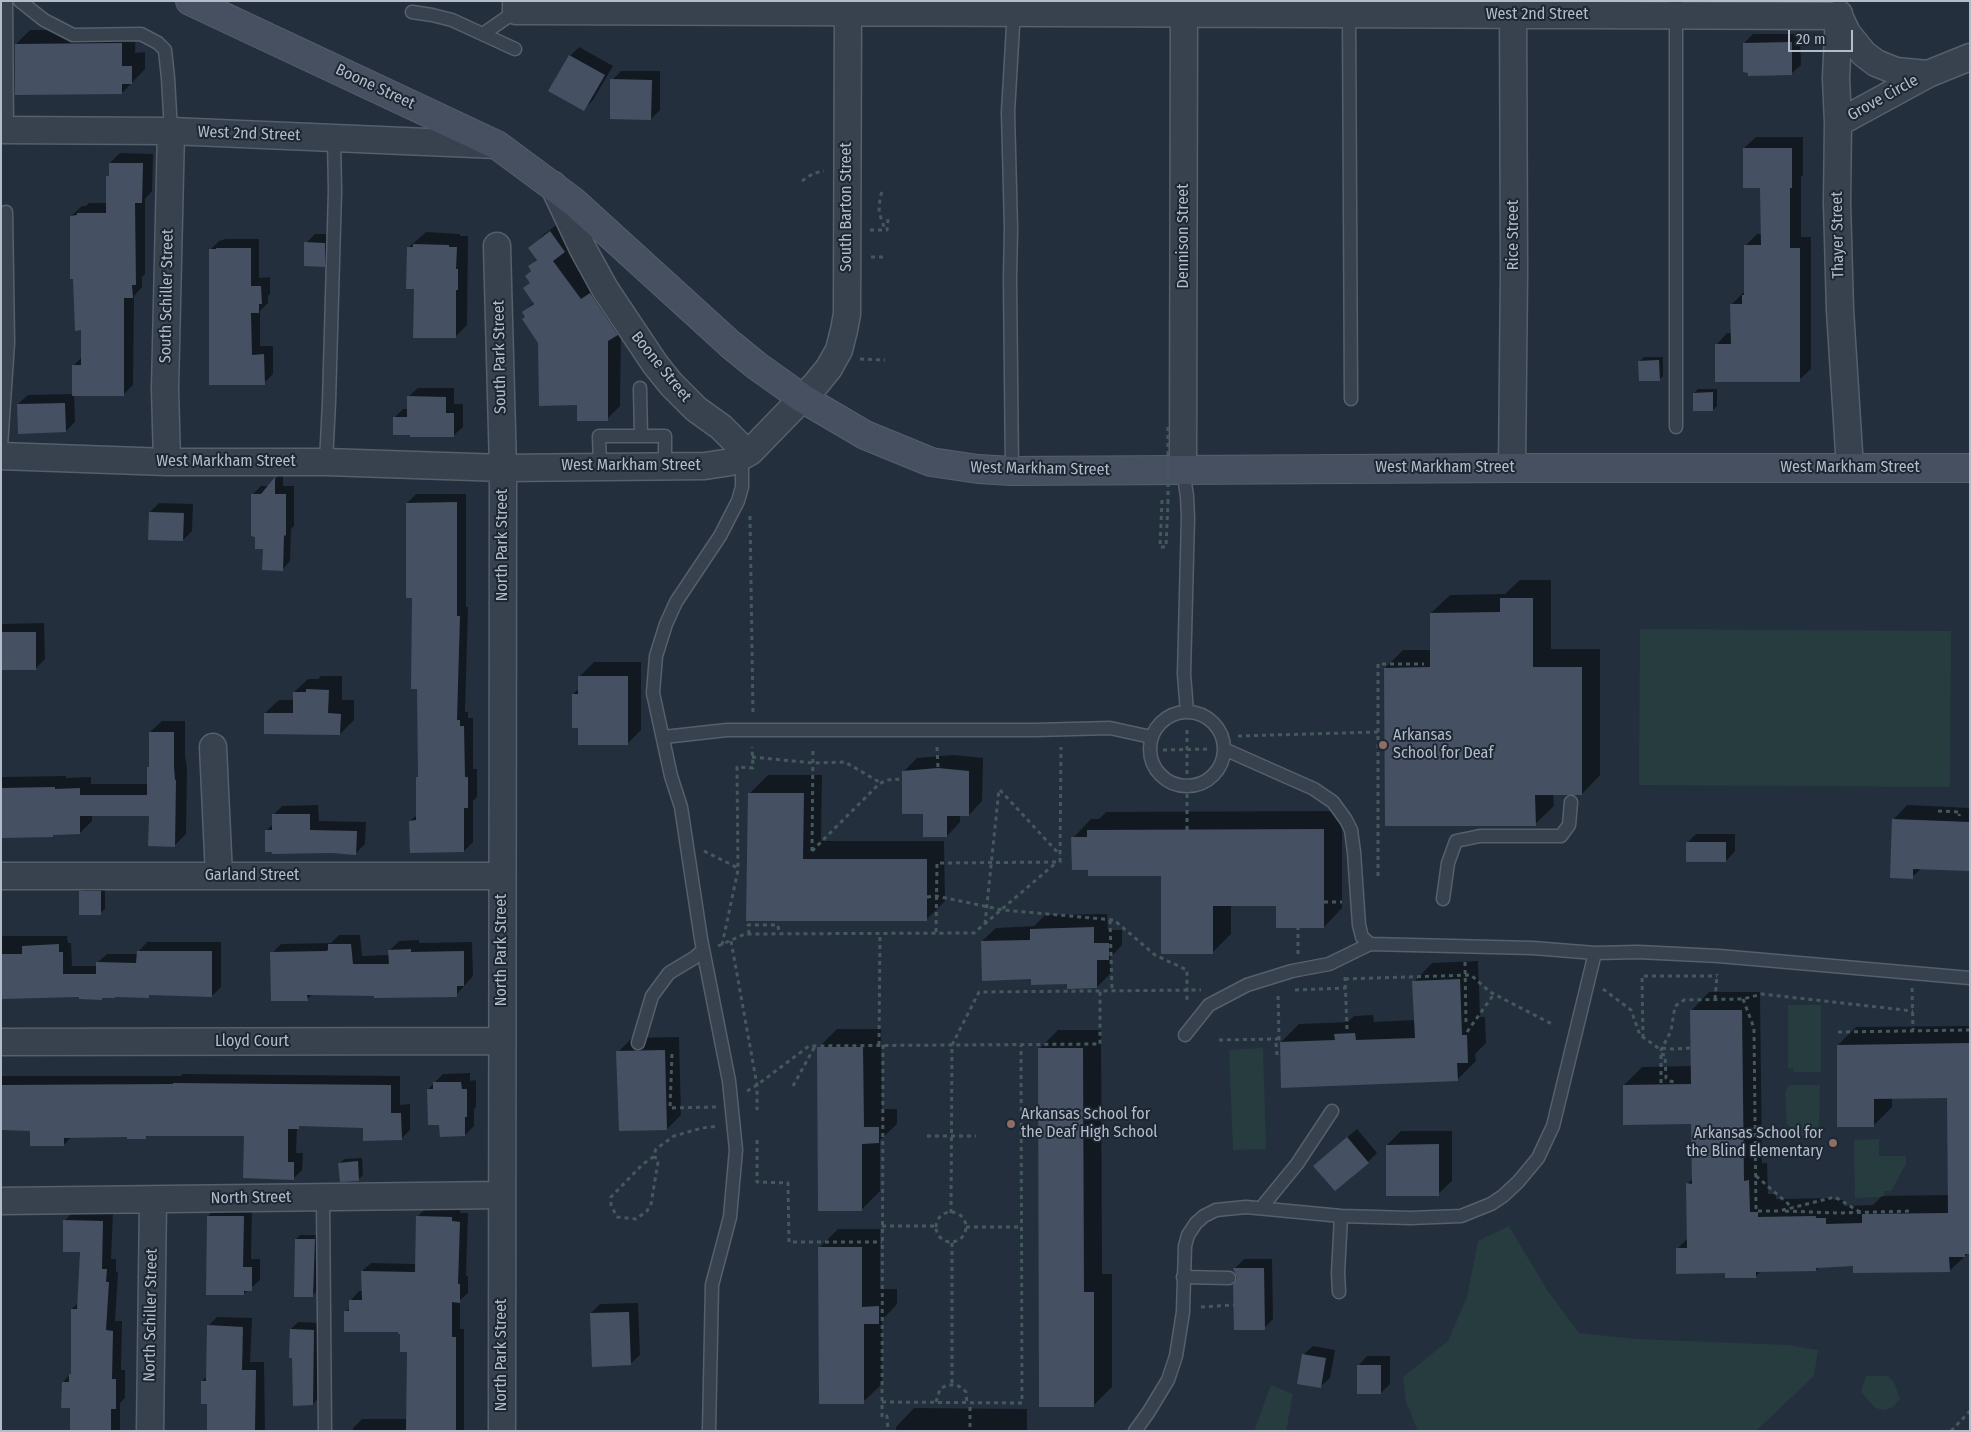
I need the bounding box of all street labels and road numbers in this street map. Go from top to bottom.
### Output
street label: West 2nd Street [1486,5,1588,25]
street label: Boone Street [332,60,418,114]
street label: Grove Circle [1844,71,1922,125]
street label: West 2nd Street [197,123,301,145]
street label: South Barton Street [837,142,857,272]
street label: Dennison Street [1174,184,1194,288]
street label: Thayer Street [1828,191,1848,279]
street label: Rice Street [1504,200,1524,270]
street label: South Schiller Street [156,229,178,363]
street label: South Park Street [489,300,511,414]
street label: Boone Street [627,328,695,406]
street label: West Markham Street [156,452,296,472]
street label: West Markham Street [561,456,701,476]
street label: West Markham Street [970,458,1110,480]
street label: West Markham Street [1375,458,1515,478]
street label: West Markham Street [1780,458,1920,478]
street label: North Park Street [493,489,513,601]
street label: Garland Street [205,866,299,886]
street label: North Park Street [492,894,512,1006]
street label: Lloyd Court [215,1032,289,1052]
street label: North Street [211,1188,291,1208]
street label: North Schiller Street [140,1248,162,1382]
street label: North Park Street [492,1299,512,1411]

